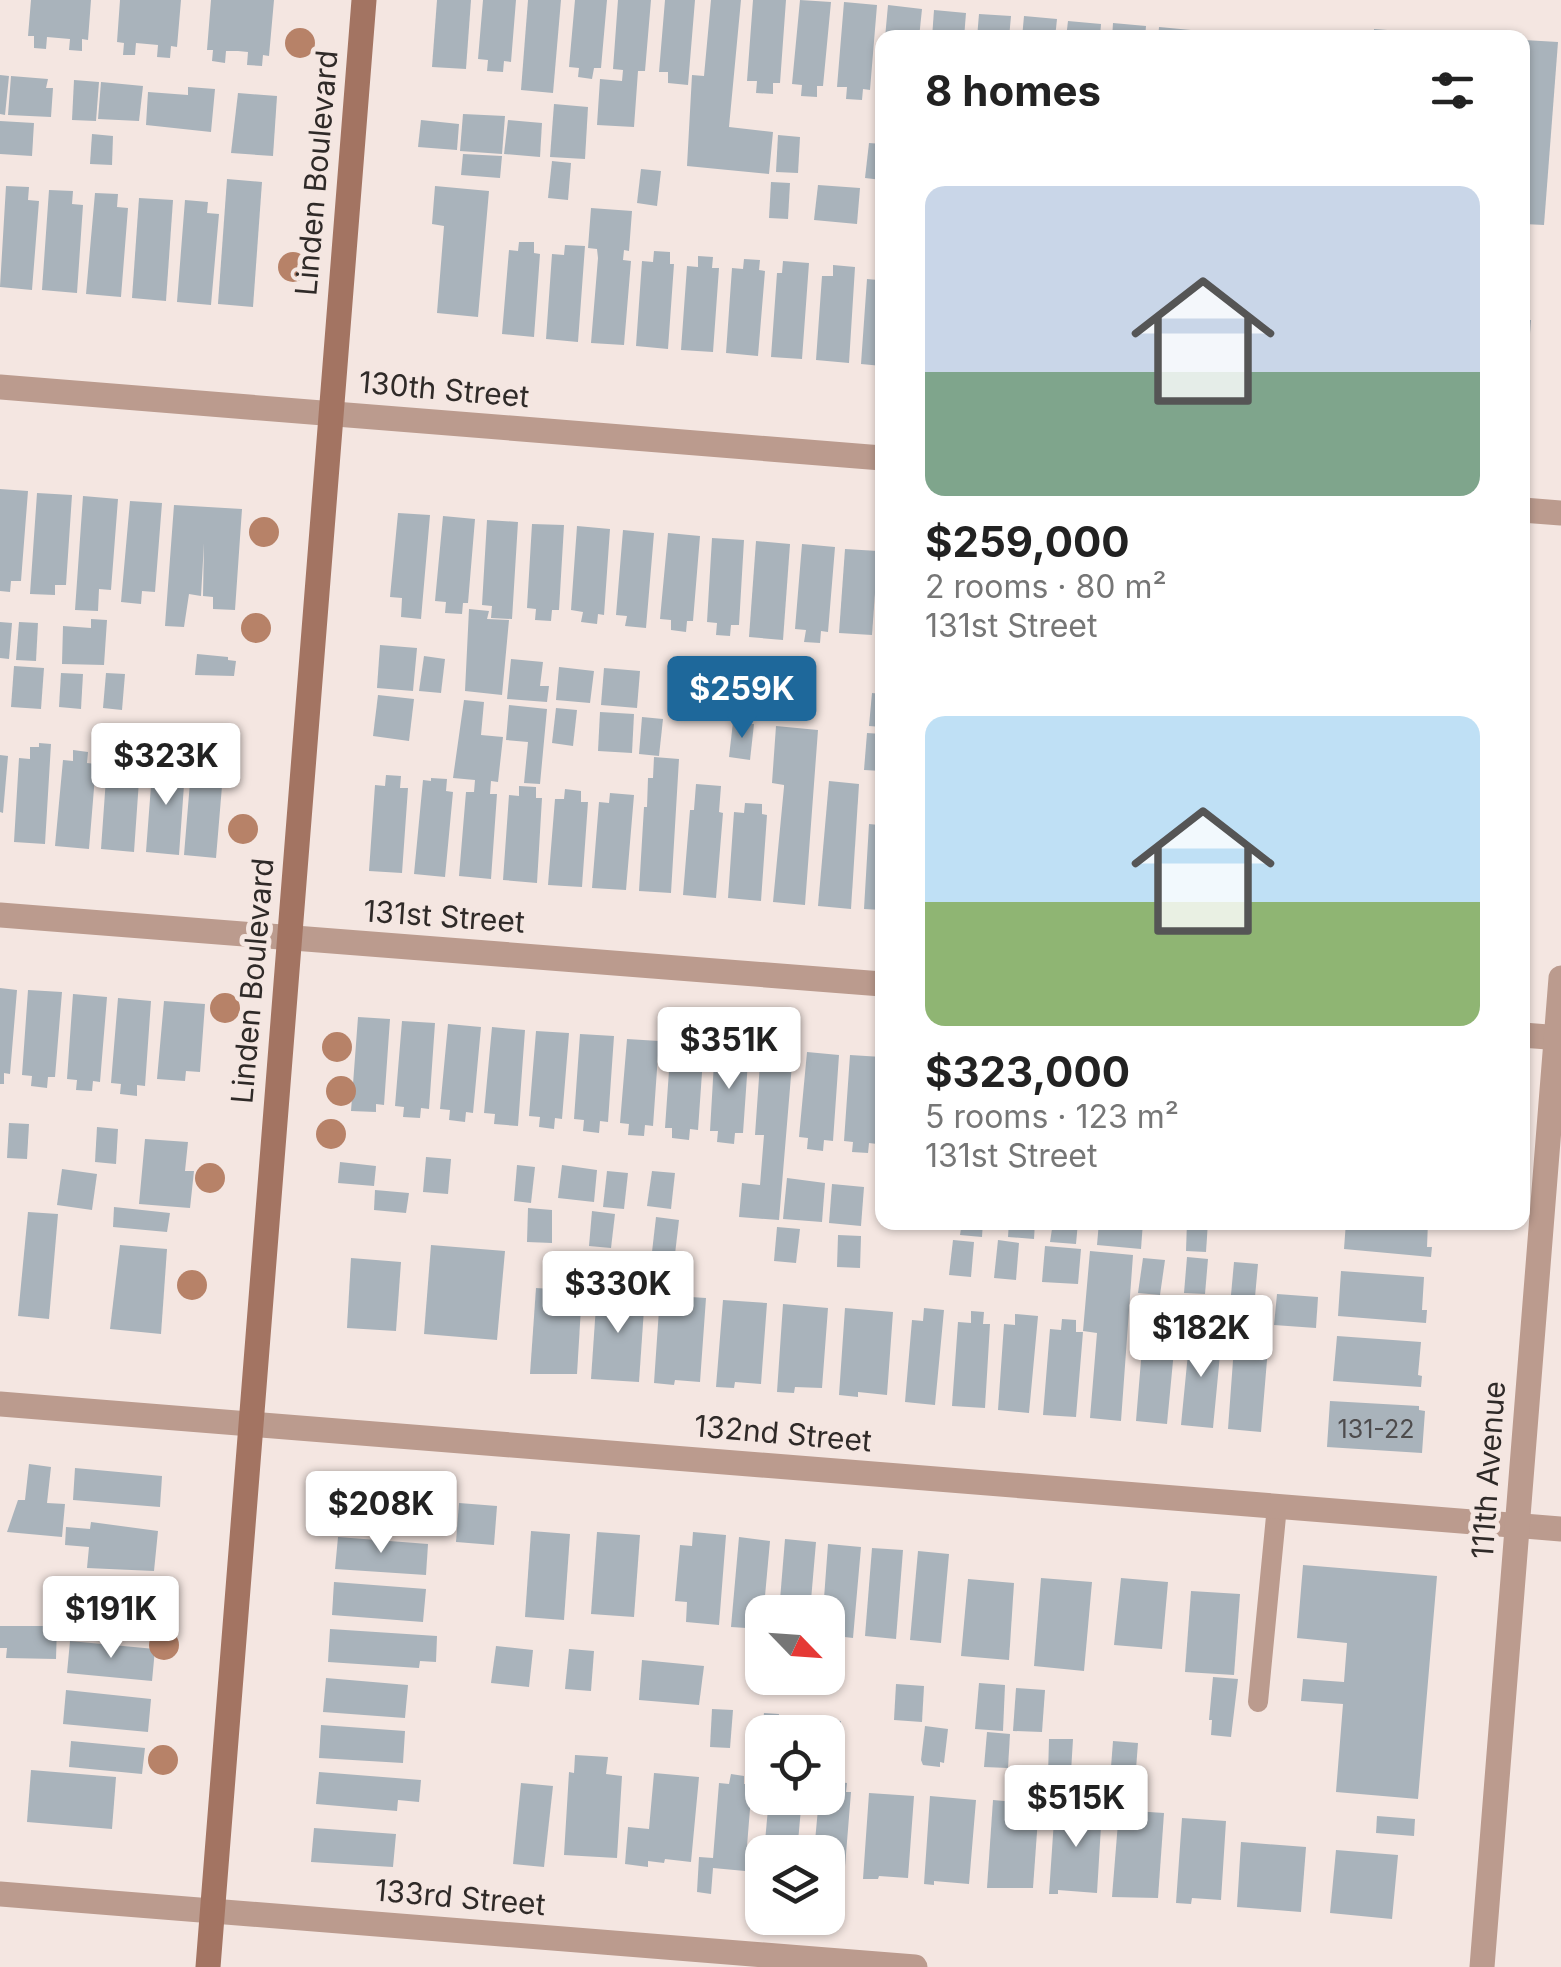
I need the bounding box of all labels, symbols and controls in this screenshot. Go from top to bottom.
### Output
street label: Linden Boulevard [287,49,345,297]
icon: filters [1425,63,1480,118]
text: 8 homes [925,65,1101,116]
icon: home [1113,251,1293,431]
street label: 130th Street [357,364,531,414]
text: $259,000 [925,516,1130,567]
text: 2 rooms · 80 m² [925,567,1167,606]
text: 131st Street [925,606,1097,645]
pin: $259K [672,656,812,741]
text: $259K [689,669,795,708]
pin: $323K [96,723,236,808]
text: $323K [113,736,219,775]
icon: home [1113,781,1293,961]
street label: Linden Boulevard [223,857,281,1105]
street label: 131st Street [362,892,526,940]
pin: $351K [659,1007,799,1092]
text: $351K [680,1020,778,1059]
text: $323,000 [925,1046,1130,1097]
text: 5 rooms · 123 m² [925,1097,1179,1136]
text: 131st Street [925,1136,1097,1175]
pin: $330K [548,1251,688,1336]
text: $330K [565,1264,671,1303]
pin: $182K [1131,1295,1271,1380]
text: $182K [1152,1308,1250,1347]
street label: 111th Avenue [1464,1380,1512,1560]
street label: 132nd Street [693,1407,874,1459]
house number: 131-22 [1338,1414,1414,1444]
pin: $208K [311,1471,451,1556]
text: $208K [328,1484,434,1523]
pin: $191K [41,1576,181,1661]
text: $191K [65,1589,157,1628]
north arrow [745,1595,845,1695]
map controls [745,1595,845,1935]
button: locate [745,1715,845,1815]
pin: $515K [1006,1765,1146,1850]
text: $515K [1027,1778,1125,1817]
button: layers [745,1835,845,1935]
street label: 133rd Street [373,1872,547,1922]

